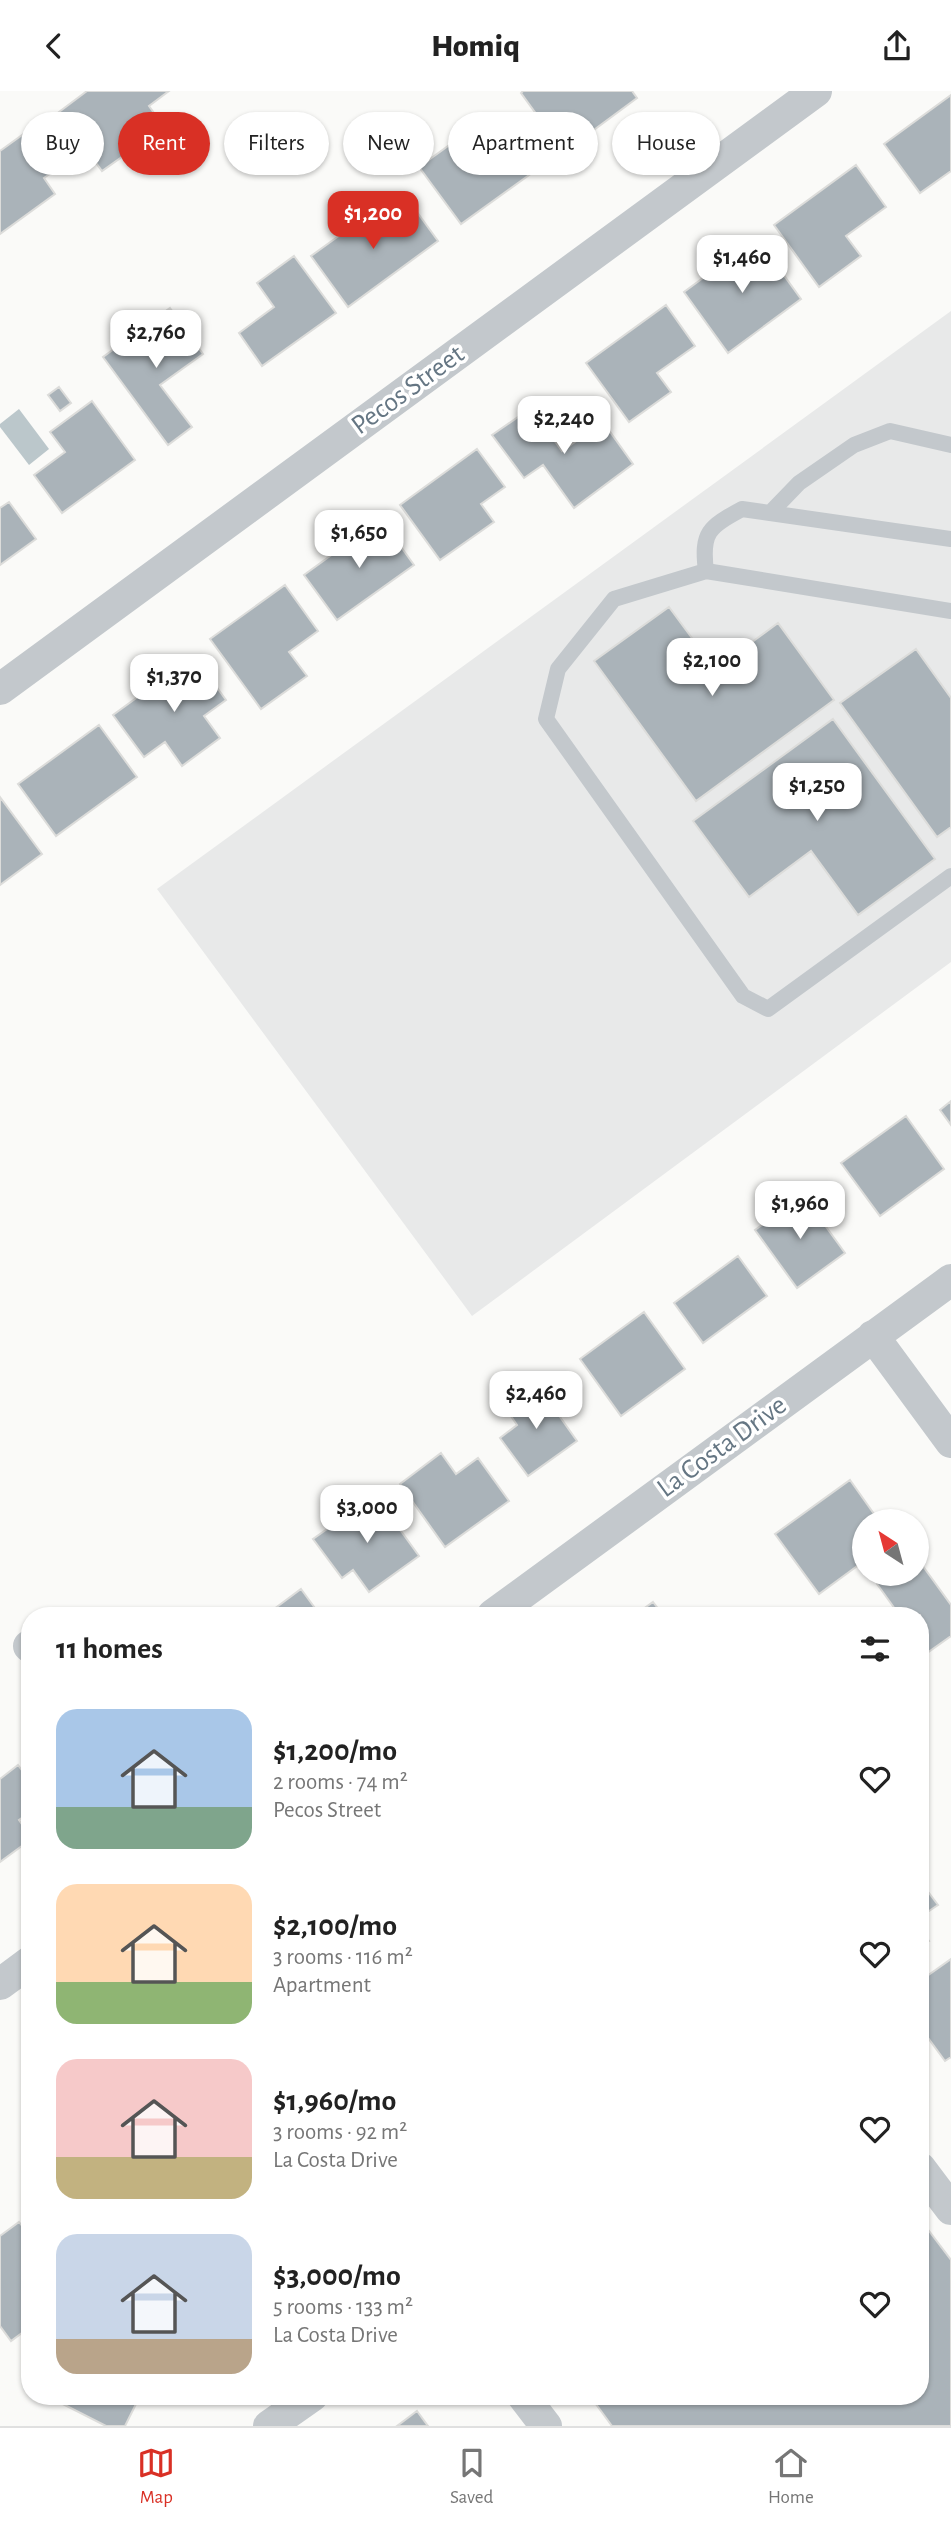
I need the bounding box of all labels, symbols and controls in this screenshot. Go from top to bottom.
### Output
icon: back [35,27,73,65]
icon: share [878,27,916,65]
text: Homiq [431,30,520,62]
chip: Buy [21,112,104,175]
chip: Rent [118,112,210,175]
chip: Filters [224,112,329,175]
chip: New [343,112,434,175]
chip: Apartment [448,112,598,175]
chip: House [612,112,720,175]
pin: $1,200 [316,191,430,251]
text: $1,200 [344,202,402,225]
pin: $1,460 [685,235,799,295]
text: $1,460 [713,246,771,269]
pin: $2,760 [99,310,213,370]
text: $2,760 [126,321,186,344]
street label: Pecos Street [346,340,470,440]
pin: $2,240 [507,397,621,456]
text: $2,240 [534,407,594,430]
pin: $1,650 [302,511,416,570]
text: $1,650 [331,521,387,544]
pin: $2,100 [655,639,769,698]
text: $2,100 [683,649,741,672]
pin: $1,370 [117,655,231,714]
text: $1,370 [146,665,202,688]
pin: $1,250 [760,763,874,823]
text: $1,250 [789,774,845,797]
pin: $1,960 [743,1181,857,1241]
text: $1,960 [771,1192,829,1215]
pin: $2,460 [479,1371,593,1431]
text: $2,460 [505,1382,567,1405]
street label: La Costa Drive [652,1391,792,1503]
pin: $3,000 [310,1485,424,1545]
text: $3,000 [336,1496,398,1519]
north arrow [852,1509,929,1585]
map controls [852,1509,929,1586]
icon: filters [856,1630,894,1668]
text: 11 homes [56,1634,163,1664]
text: $1,200/mo [273,1736,397,1766]
icon: home [112,1737,196,1821]
icon: heart [856,1760,894,1798]
text: 2 rooms · 74 m² [273,1771,408,1794]
text: Pecos Street [273,1799,381,1822]
text: $2,100/mo [273,1911,397,1941]
icon: home [112,1912,196,1996]
icon: heart [856,1935,894,1973]
text: 3 rooms · 116 m² [273,1946,413,1969]
text: Apartment [273,1974,371,1997]
text: $1,960/mo [273,2086,396,2116]
icon: home [112,2087,196,2171]
icon: heart [856,2110,894,2148]
text: 3 rooms · 92 m² [273,2121,407,2144]
text: La Costa Drive [273,2149,398,2172]
text: $3,000/mo [273,2261,401,2291]
icon: home [112,2262,196,2346]
icon: heart [856,2285,894,2323]
text: 5 rooms · 133 m² [273,2296,413,2319]
text: La Costa Drive [273,2324,398,2347]
tab: Map [137,2444,175,2509]
tab: Saved [450,2444,493,2509]
tab: Home [768,2444,814,2509]

